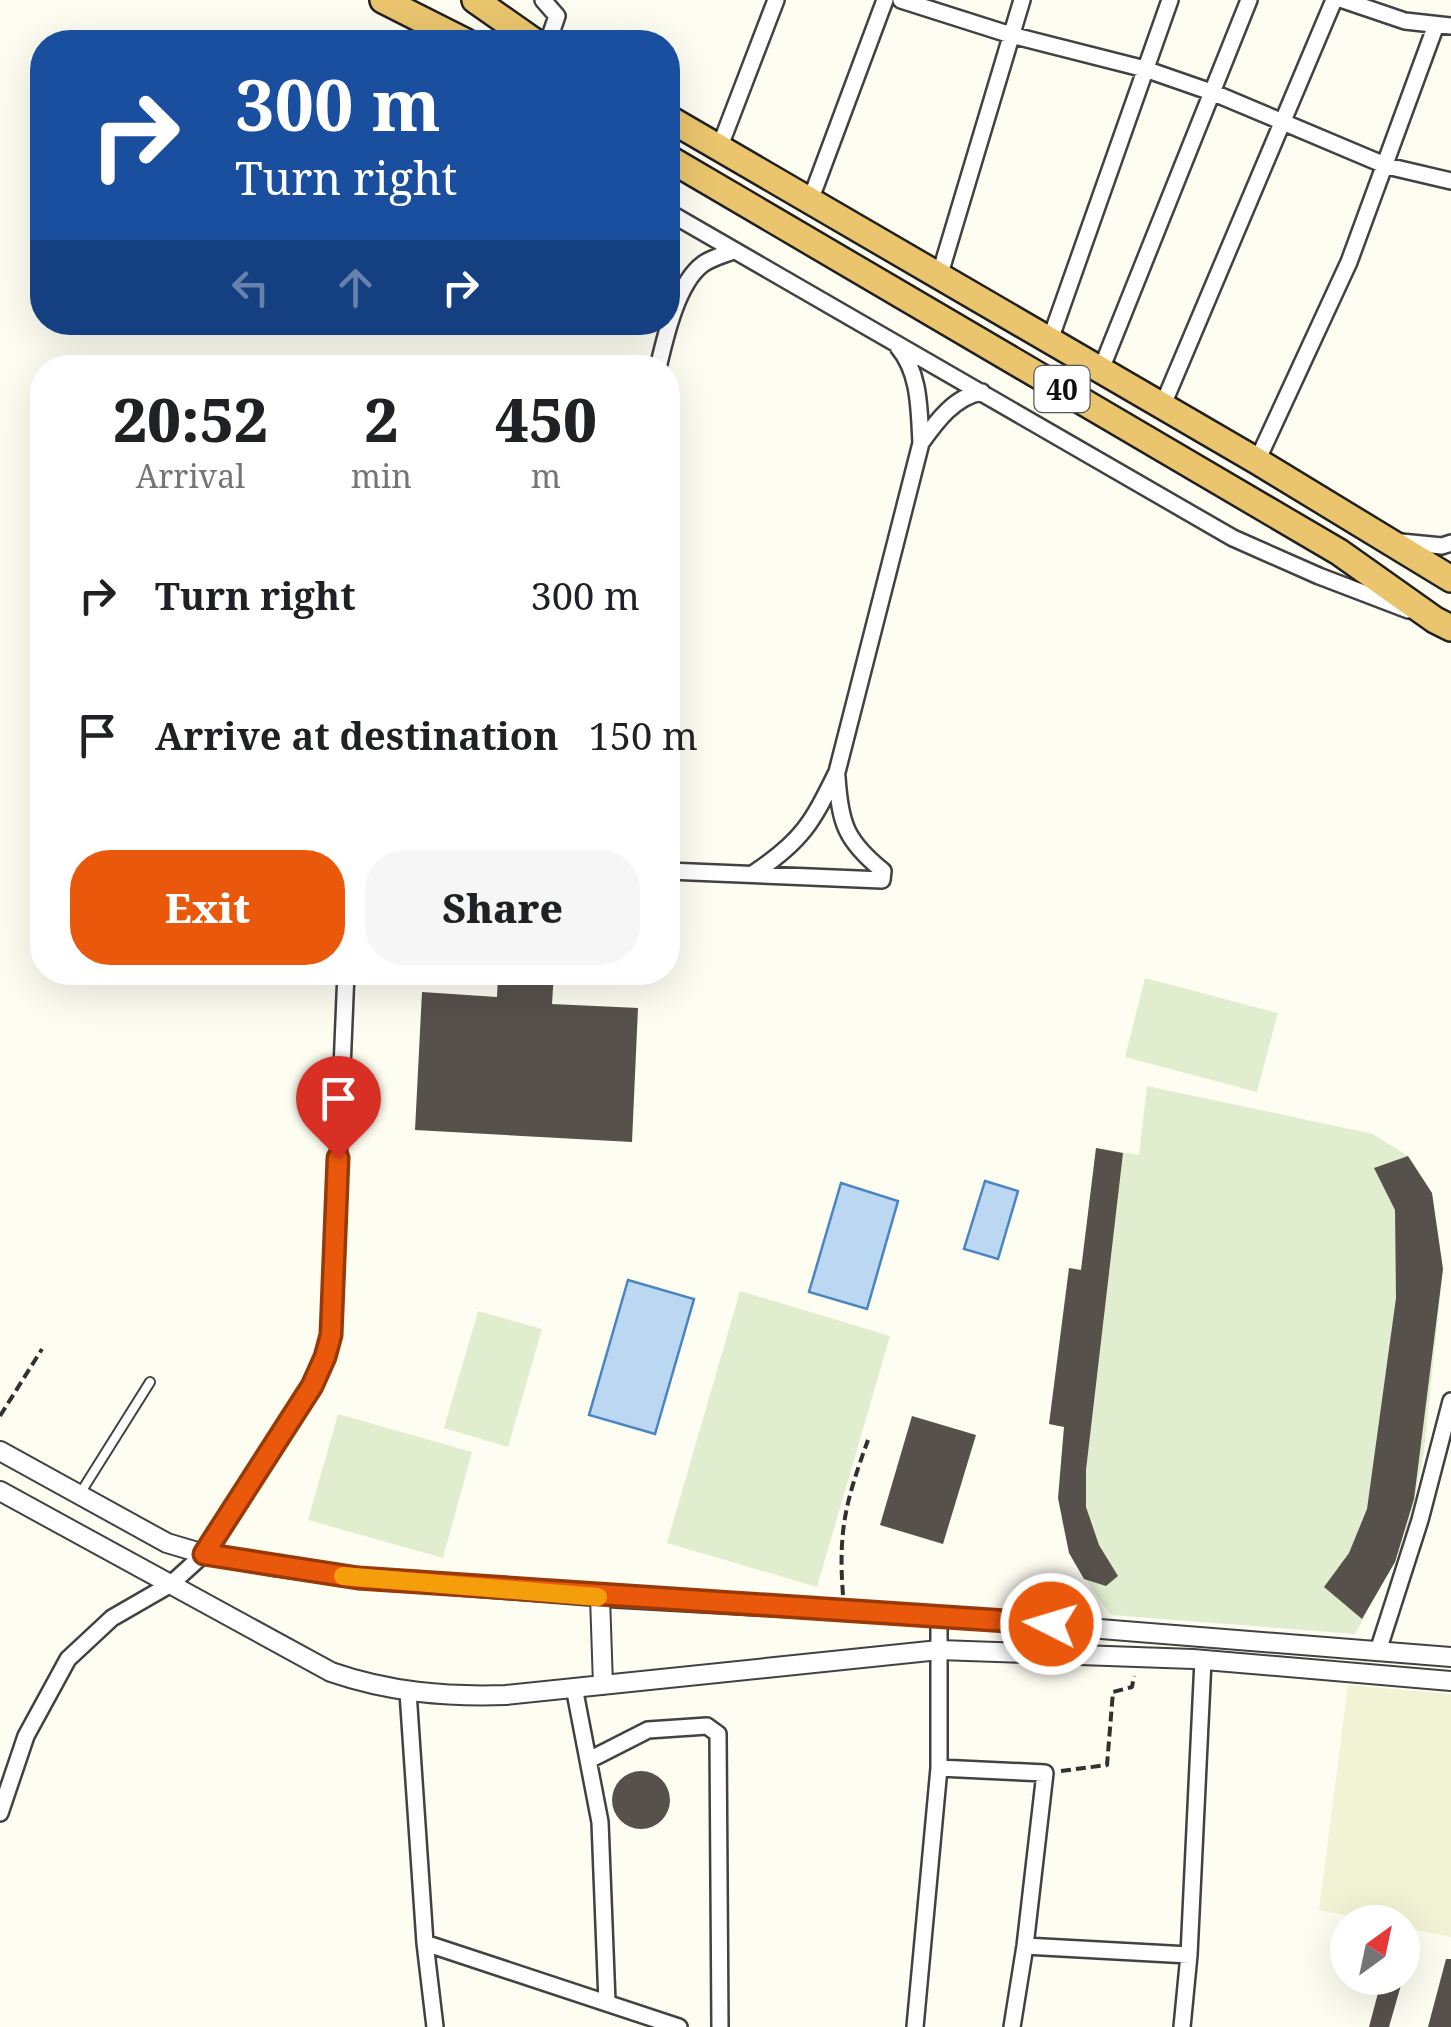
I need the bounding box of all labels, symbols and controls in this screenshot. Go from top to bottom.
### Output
text: 300 m [235,56,441,152]
icon: right [70,70,200,200]
text: Turn right [235,147,457,208]
icon: left [223,260,278,315]
icon: ahead [328,260,383,315]
icon: right [433,260,488,315]
road number: 40 [1034,366,1090,412]
text: 20:52 [113,378,268,460]
text: 2 [364,378,398,460]
text: 450 [495,378,597,460]
text: Arrival [136,454,245,497]
text: min [351,454,412,497]
text: m [531,454,561,497]
icon: right [70,568,125,623]
text: Turn right [155,569,356,621]
text: 300 m [530,569,640,621]
icon: arrive [70,708,125,763]
text: Arrive at destination [155,709,559,761]
text: 150 m [589,709,698,761]
button: Exit [70,850,345,965]
button: Share [365,850,640,965]
pin [296,1056,381,1159]
icon: arrive [311,1071,366,1126]
position arrow [999,1572,1103,1676]
north arrow [1330,1905,1420,1995]
map controls [1330,1905,1420,1995]

